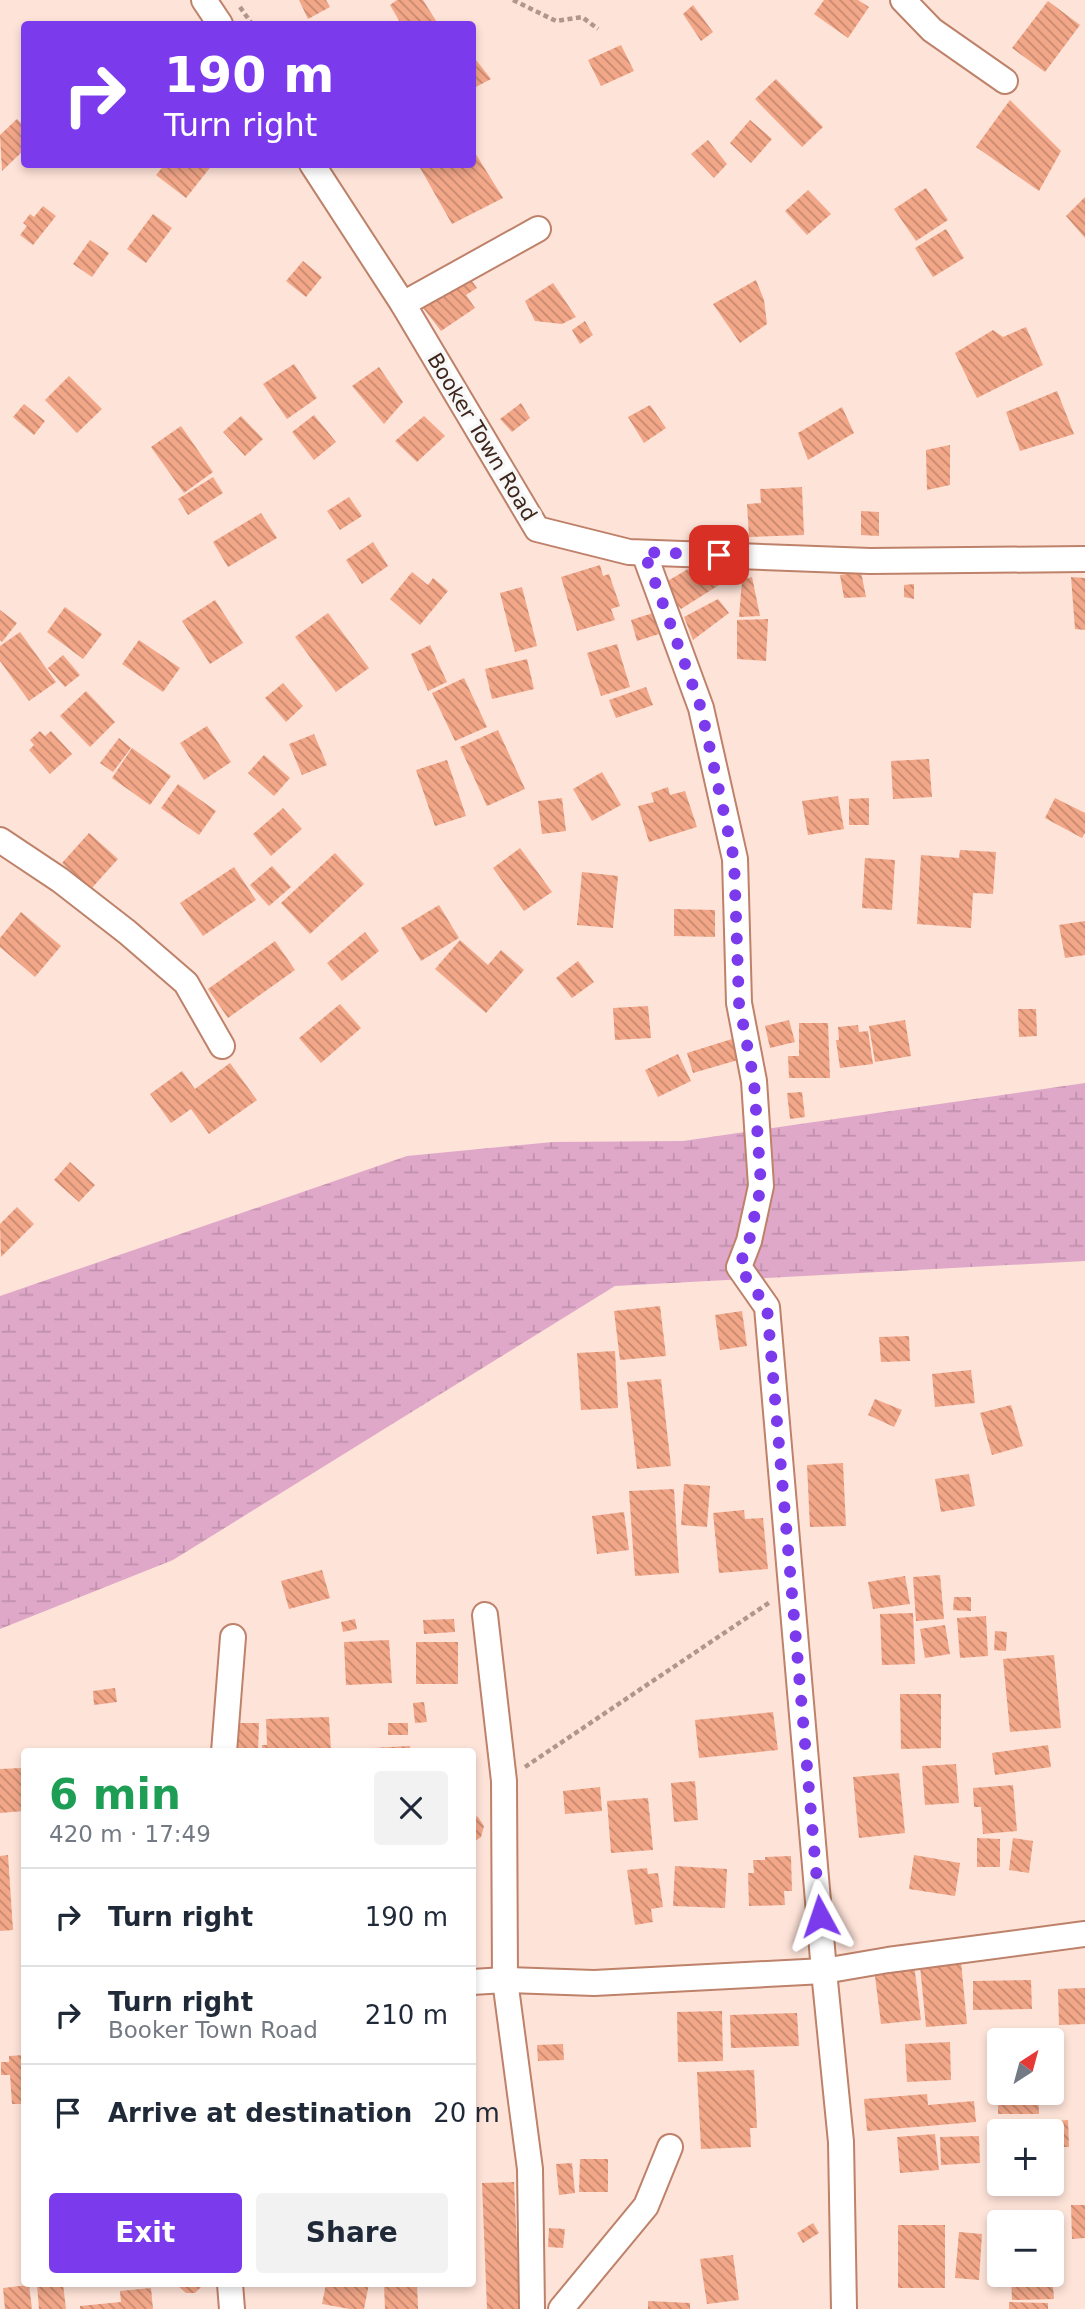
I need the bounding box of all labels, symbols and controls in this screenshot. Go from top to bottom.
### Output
text: 190 m [164,47,334,104]
icon: right [49,49,140,140]
text: Turn right [164,106,317,144]
street label: Booker Town Road [422,349,542,525]
pin [689,525,749,585]
icon: arrive [700,536,738,574]
text: 6 min [49,1770,181,1819]
button: close [374,1771,448,1845]
text: 420 m · 17:49 [49,1821,211,1847]
position arrow [783,1879,857,1953]
icon: right [49,1898,87,1936]
text: Turn right [108,1902,253,1932]
text: 190 m [365,1902,448,1932]
text: Turn right [108,1987,253,2017]
icon: right [49,1996,87,2034]
text: 210 m [365,2000,448,2030]
text: Booker Town Road [108,2017,318,2043]
north arrow [987,2028,1064,2105]
map controls [987,2028,1064,2287]
icon: arrive [49,2094,87,2132]
text: Arrive at destination [108,2098,412,2128]
text: 20 m [433,2098,500,2128]
button: + [987,2119,1064,2196]
button: Exit [49,2193,242,2273]
button: Share [256,2193,448,2273]
button: − [987,2210,1064,2287]

